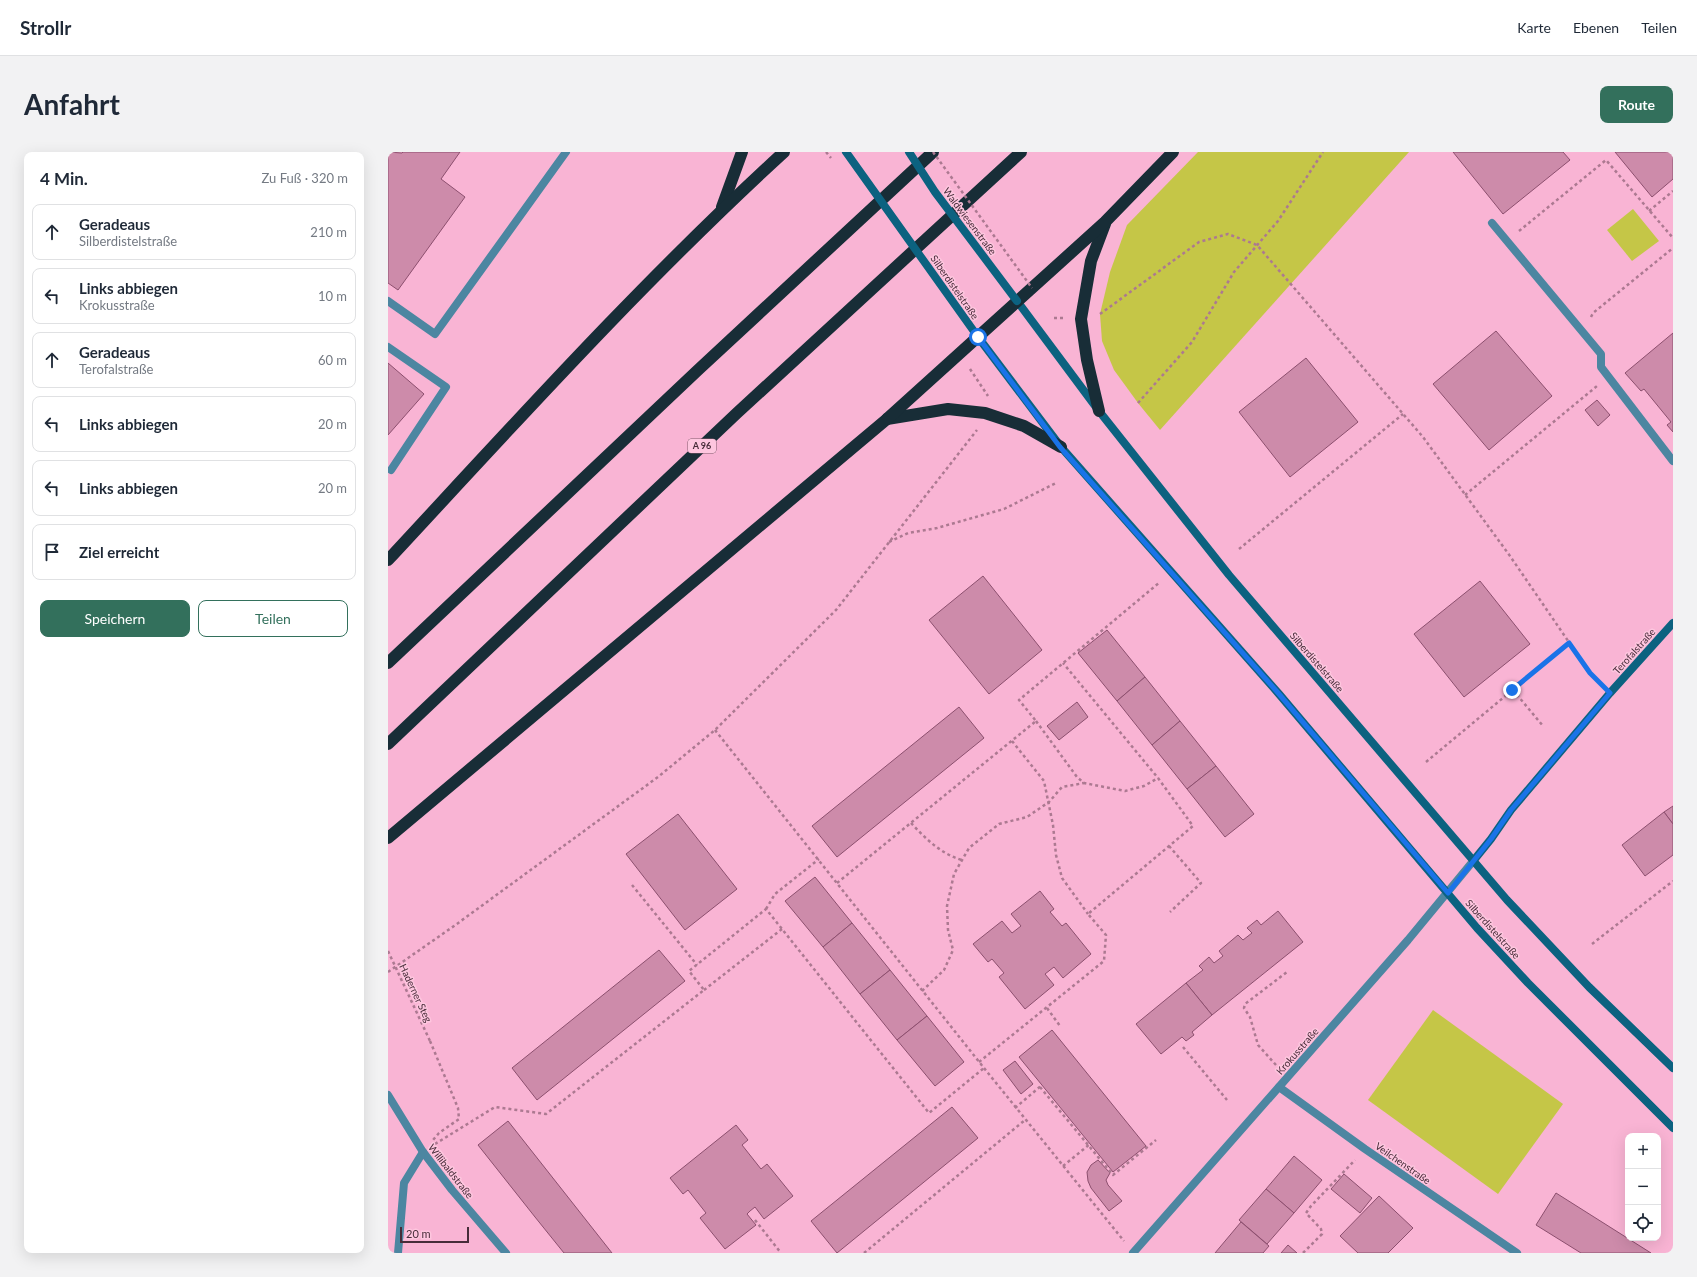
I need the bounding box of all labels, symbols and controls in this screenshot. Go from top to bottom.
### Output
text: Strollr [20,16,71,39]
text: Karte [1517,19,1551,36]
text: Ebenen [1573,19,1619,36]
text: Teilen [1641,19,1677,36]
button: Route [1600,86,1673,123]
text: Anfahrt [24,87,120,121]
text: 4 Min. [40,168,88,189]
text: Zu Fuß · 320 m [262,170,348,186]
street label: Waldwiesenstraße [941,185,999,257]
text: Geradeaus [79,215,150,233]
icon: ahead [41,221,63,243]
text: 210 m [310,224,347,240]
text: Silberdistelstraße [79,233,177,249]
street label: Silberdistelstraße [928,253,982,321]
text: Links abbiegen [79,279,178,297]
icon: left [41,285,63,307]
text: 10 m [318,288,347,304]
text: Krokusstraße [79,297,155,313]
route start [969,328,987,346]
text: Geradeaus [79,343,150,361]
icon: ahead [41,349,63,371]
text: 60 m [318,352,347,368]
text: Terofalstraße [79,361,153,377]
icon: left [41,413,63,435]
text: Links abbiegen [79,415,178,433]
text: 20 m [318,416,347,432]
road number: A 96 [688,439,716,453]
icon: left [41,477,63,499]
text: Links abbiegen [79,479,178,497]
text: 20 m [318,480,347,496]
icon: arrive [41,541,63,563]
text: Ziel erreicht [79,543,159,561]
button: Speichern [40,600,190,637]
button: Teilen [198,600,348,637]
street label: Terofalstraße [1610,626,1658,676]
street label: Silberdistelstraße [1288,630,1346,694]
route end [1503,681,1521,699]
street label: Silberdistelstraße [1463,897,1523,961]
street label: Haderner Steg [397,962,435,1024]
street label: Krokusstraße [1273,1025,1321,1077]
map controls [1625,1133,1661,1241]
button: + [1625,1133,1661,1169]
street label: Veilchenstraße [1373,1139,1433,1187]
street label: Willibaldstraße [426,1141,476,1201]
button: − [1625,1169,1661,1205]
button: locate [1625,1205,1661,1241]
scale bar [400,1225,469,1244]
text: 20 m [406,1227,431,1240]

